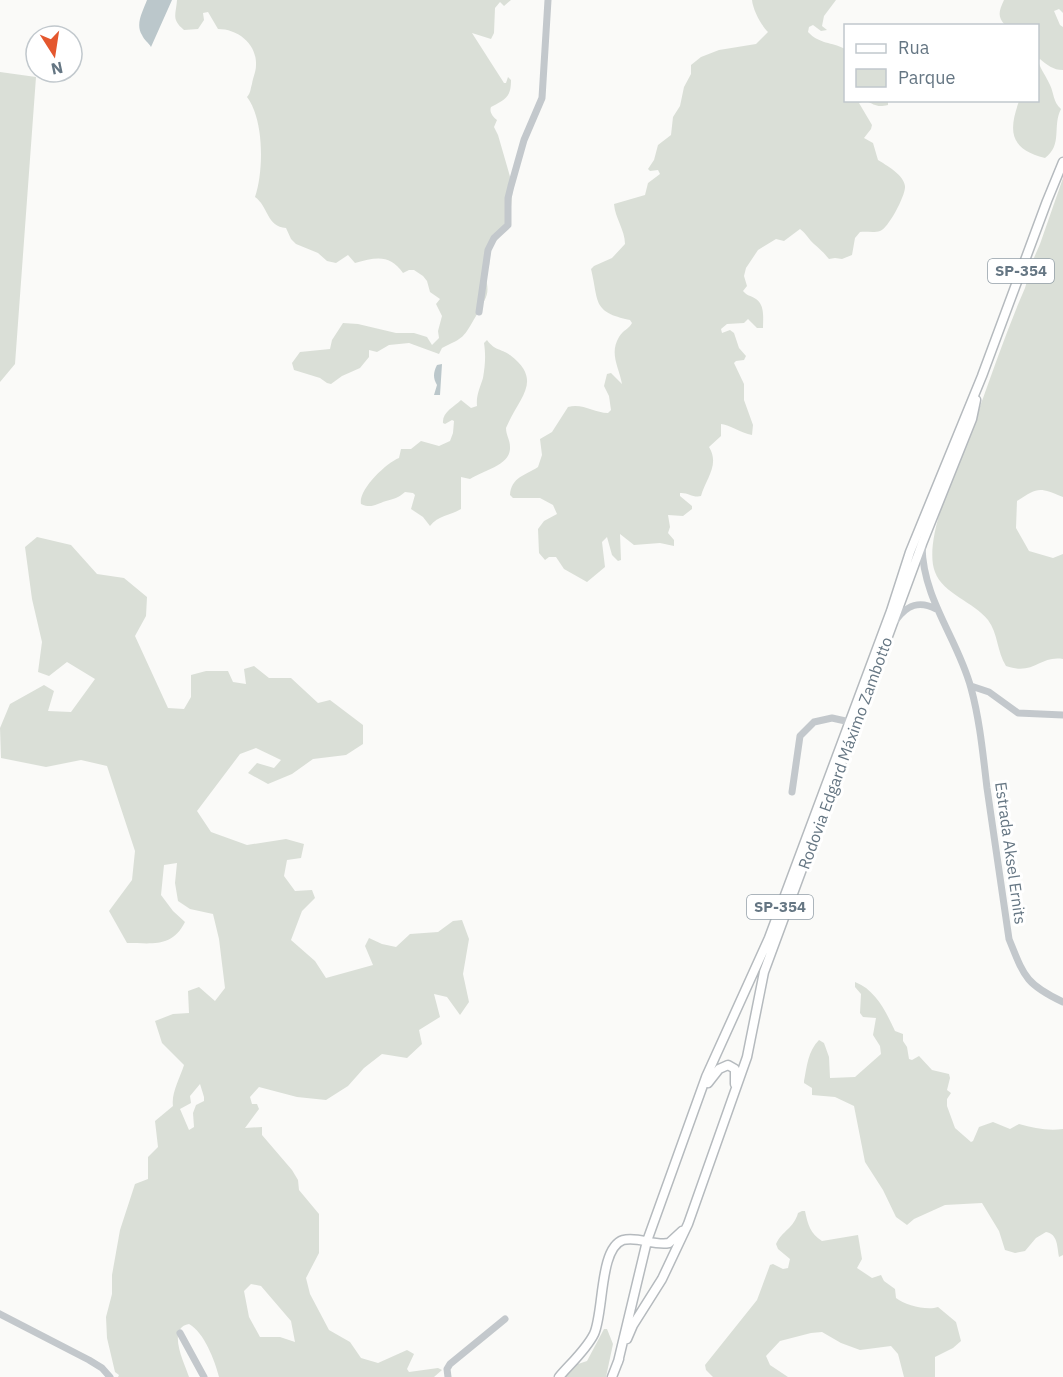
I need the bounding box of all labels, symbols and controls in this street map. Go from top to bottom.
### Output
north arrow [24,24,84,84]
legend [844,24,1039,102]
text: Rua [898,36,930,59]
text: N [49,58,65,80]
text: Parque [898,66,956,89]
road number: SP-354 [988,259,1054,283]
street label: Rodovia Edgard Máximo Zambotto [794,634,896,872]
street label: Estrada Aksel Ernits [991,781,1031,925]
road number: SP-354 [747,895,813,919]

